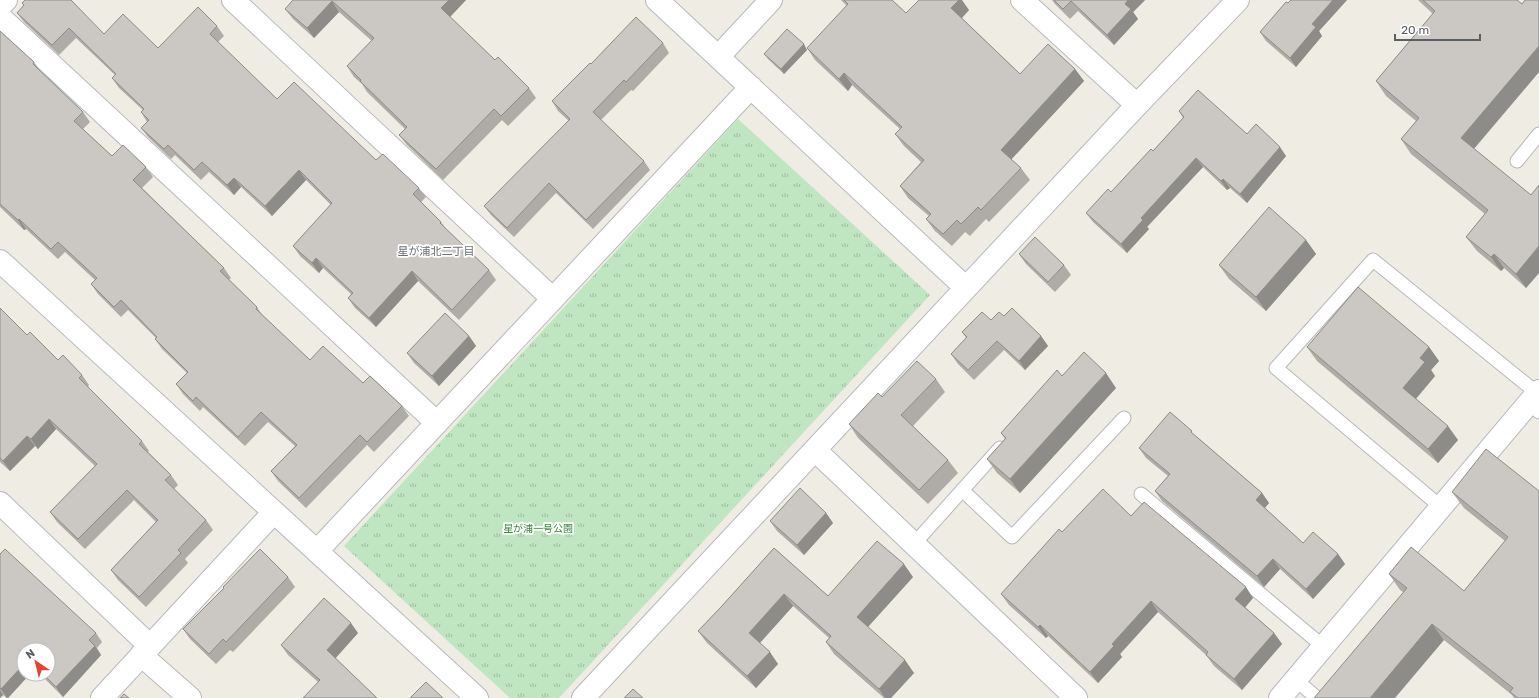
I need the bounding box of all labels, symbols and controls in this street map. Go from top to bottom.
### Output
scale bar [1395,16,1480,42]
text: 20 m [1401,23,1429,37]
district label: 星が浦北二丁目 [398,245,475,258]
park label: 星が浦一号公園 [503,523,573,535]
north arrow [16,642,56,682]
text: N [24,647,38,662]

